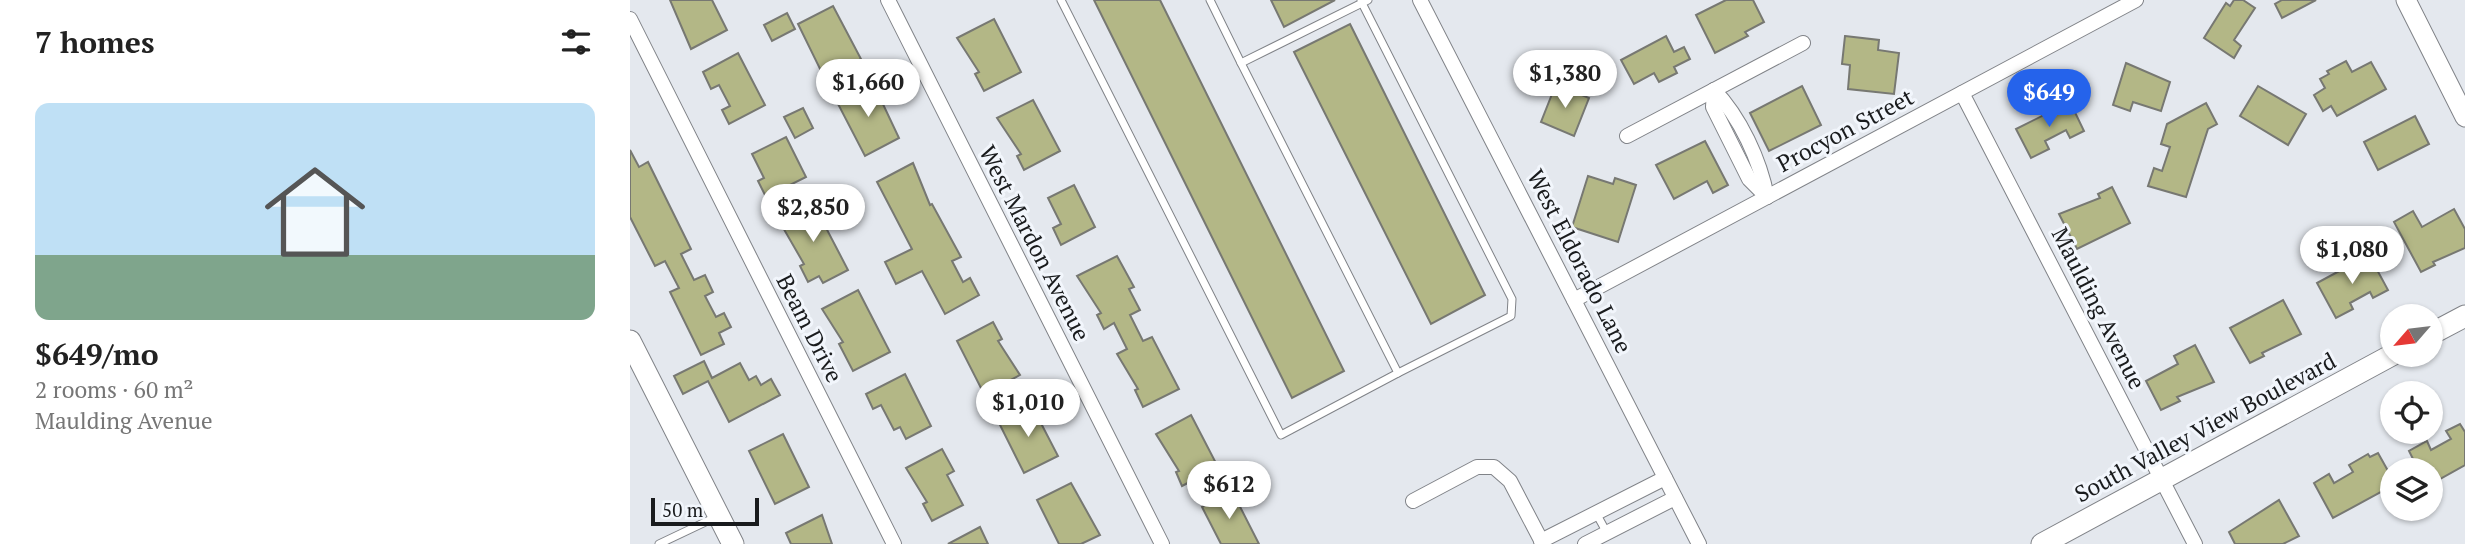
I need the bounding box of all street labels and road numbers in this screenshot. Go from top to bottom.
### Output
street label: Procyon Street [1771,81,1919,179]
street label: West Mardon Avenue [972,140,1098,346]
street label: West Eldorado Lane [1520,164,1640,358]
street label: Maulding Avenue [2045,222,2153,394]
street label: Beam Drive [769,269,851,387]
street label: South Valley View Boulevard [2069,345,2341,509]

